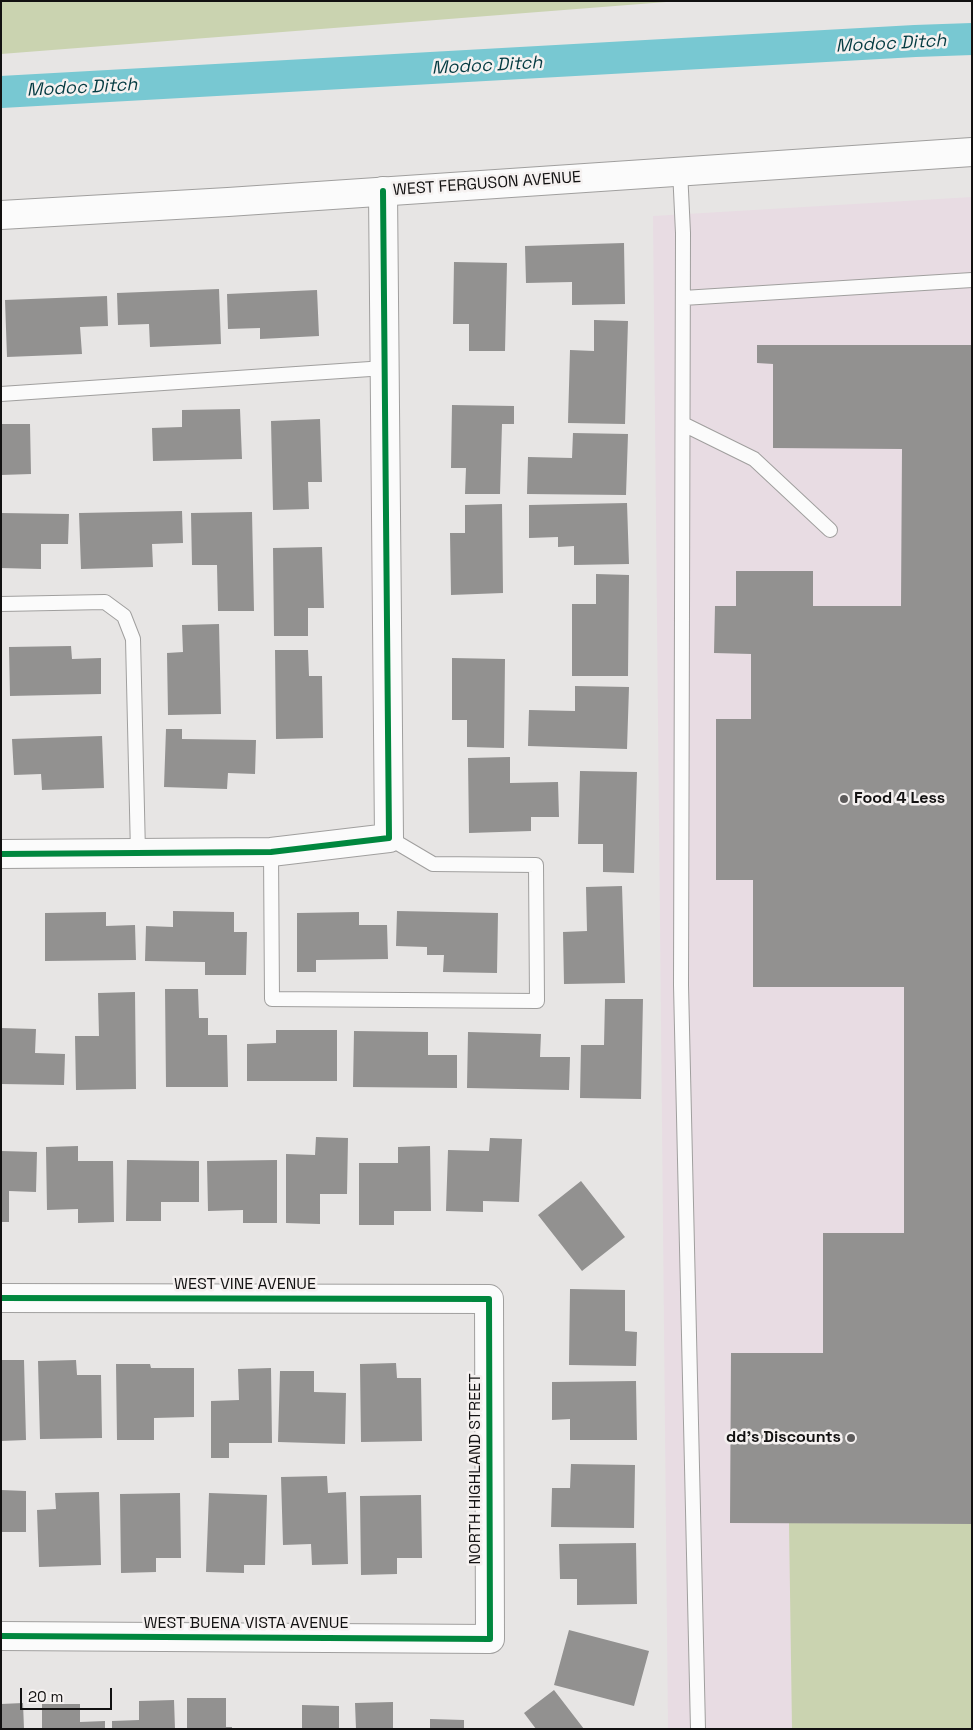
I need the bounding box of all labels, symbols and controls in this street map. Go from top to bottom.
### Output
water label: Modoc Ditch [835,30,947,58]
water label: Modoc Ditch [431,52,543,80]
water label: Modoc Ditch [26,74,138,102]
street label: WEST FERGUSON AVENUE [392,168,582,200]
place label: Food 4 Less [854,789,945,809]
marker: Food 4 Less [838,793,850,805]
street label: WEST VINE AVENUE [174,1275,316,1295]
street label: NORTH HIGHLAND STREET [466,1373,486,1565]
place label: dd's Discounts [726,1428,841,1448]
marker: dd's Discounts [845,1432,857,1444]
street label: WEST BUENA VISTA AVENUE [144,1614,348,1634]
scale bar [22,1678,115,1710]
text: 20 m [28,1687,63,1706]

